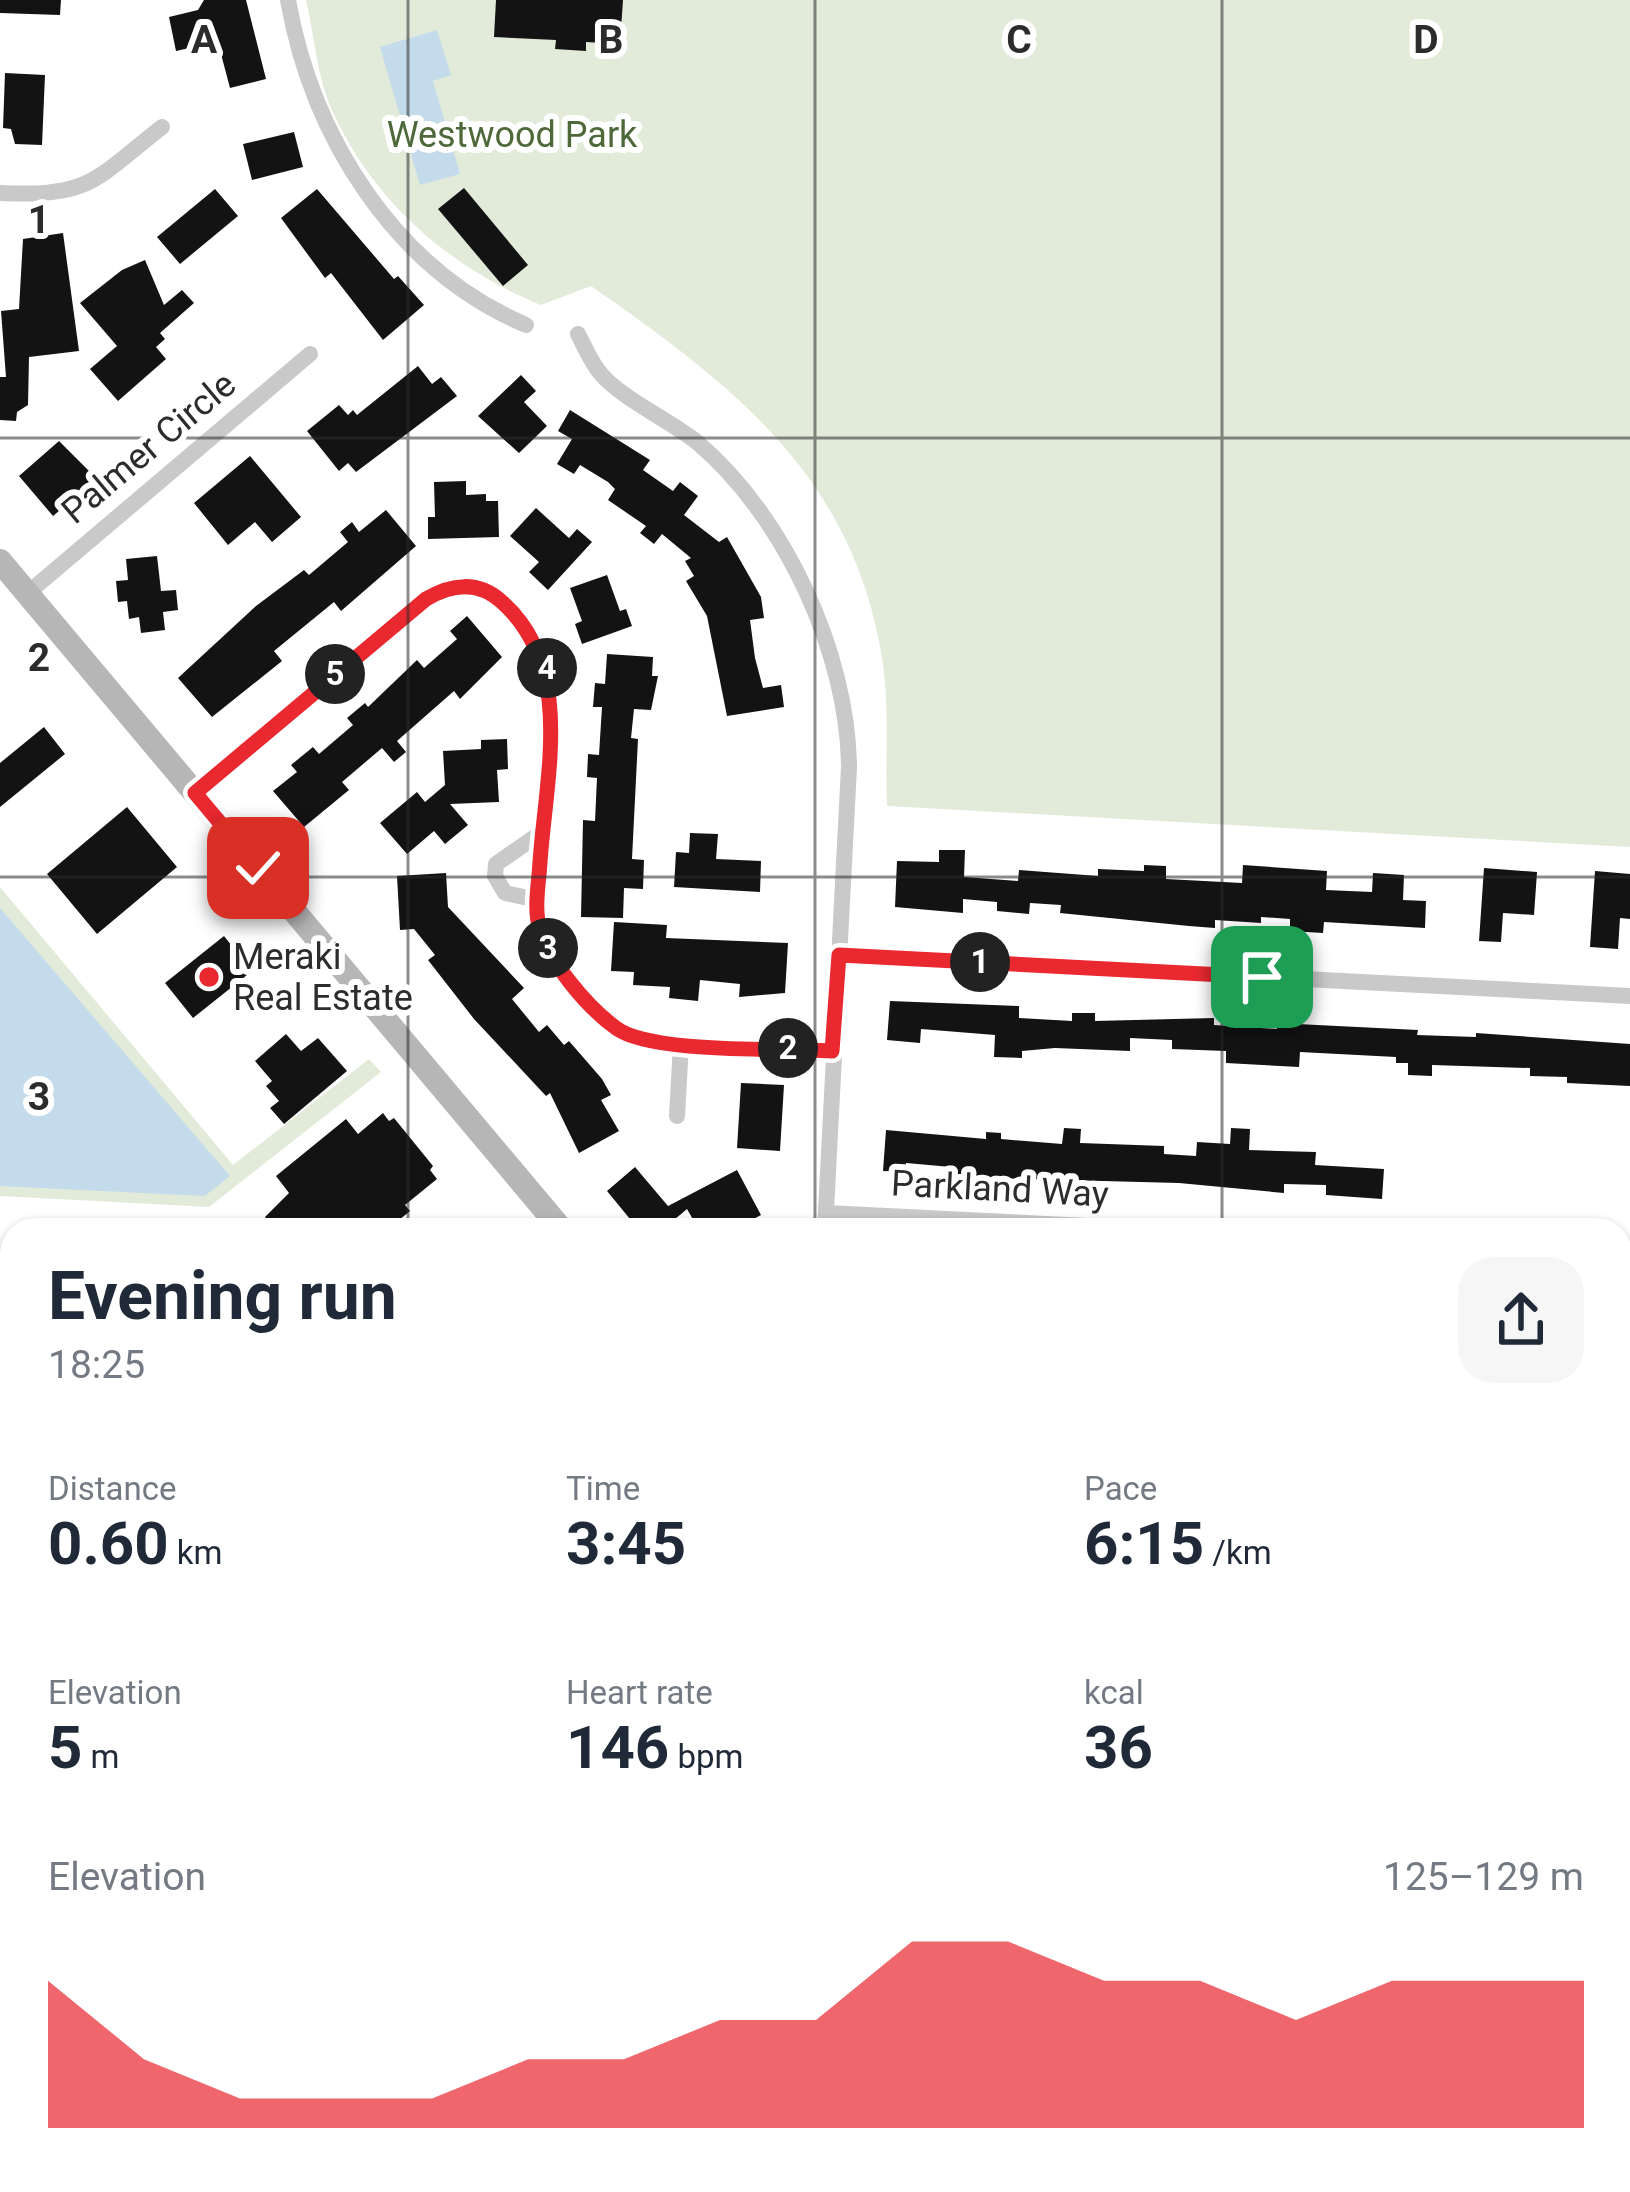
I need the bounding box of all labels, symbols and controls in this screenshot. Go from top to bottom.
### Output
text: A [191,17,218,63]
text: B [599,17,623,63]
text: C [1006,17,1032,63]
text: D [1413,17,1439,63]
park label: Westwood Park [387,114,638,156]
text: 1 [28,197,50,243]
street label: Palmer Circle [53,363,244,532]
text: 2 [28,635,50,681]
pin: 4 [517,638,577,698]
pin: 5 [305,644,365,704]
text: 4 [538,648,556,687]
text: 5 [326,654,344,693]
pin [207,817,309,919]
icon: check [225,835,291,901]
pin: 3 [518,918,578,978]
pin [1211,926,1313,1028]
text: 3 [539,928,557,967]
pin: 1 [950,932,1010,992]
place label: Meraki Real Estate [233,936,413,1019]
text: 1 [971,942,989,981]
icon: arrive [1229,944,1295,1010]
marker: Meraki Real Estate [196,964,222,990]
pin: 2 [758,1018,818,1078]
text: 2 [779,1028,797,1067]
text: 3 [28,1074,50,1120]
street label: Parkland Way [890,1162,1110,1216]
button: share [1458,1257,1584,1383]
text: Evening run [48,1258,397,1335]
text: 18:25 [48,1342,145,1388]
text: Distance [48,1469,176,1508]
text: Time [566,1469,640,1508]
text: Pace [1084,1469,1157,1508]
text: 0.60 [48,1508,169,1579]
text: 3:45 [566,1508,686,1579]
text: 6:15 [1084,1508,1204,1579]
text: km [169,1533,223,1572]
text: /km [1204,1533,1272,1572]
text: Elevation [48,1673,182,1712]
text: Heart rate [566,1673,713,1712]
text: kcal [1084,1673,1144,1712]
text: 5 [48,1712,82,1783]
text: 146 [566,1712,669,1783]
text: 36 [1084,1712,1153,1783]
text: m [82,1737,120,1776]
text: bpm [669,1737,743,1776]
text: Elevation [48,1854,206,1900]
text: 125–129 m [1383,1854,1584,1900]

